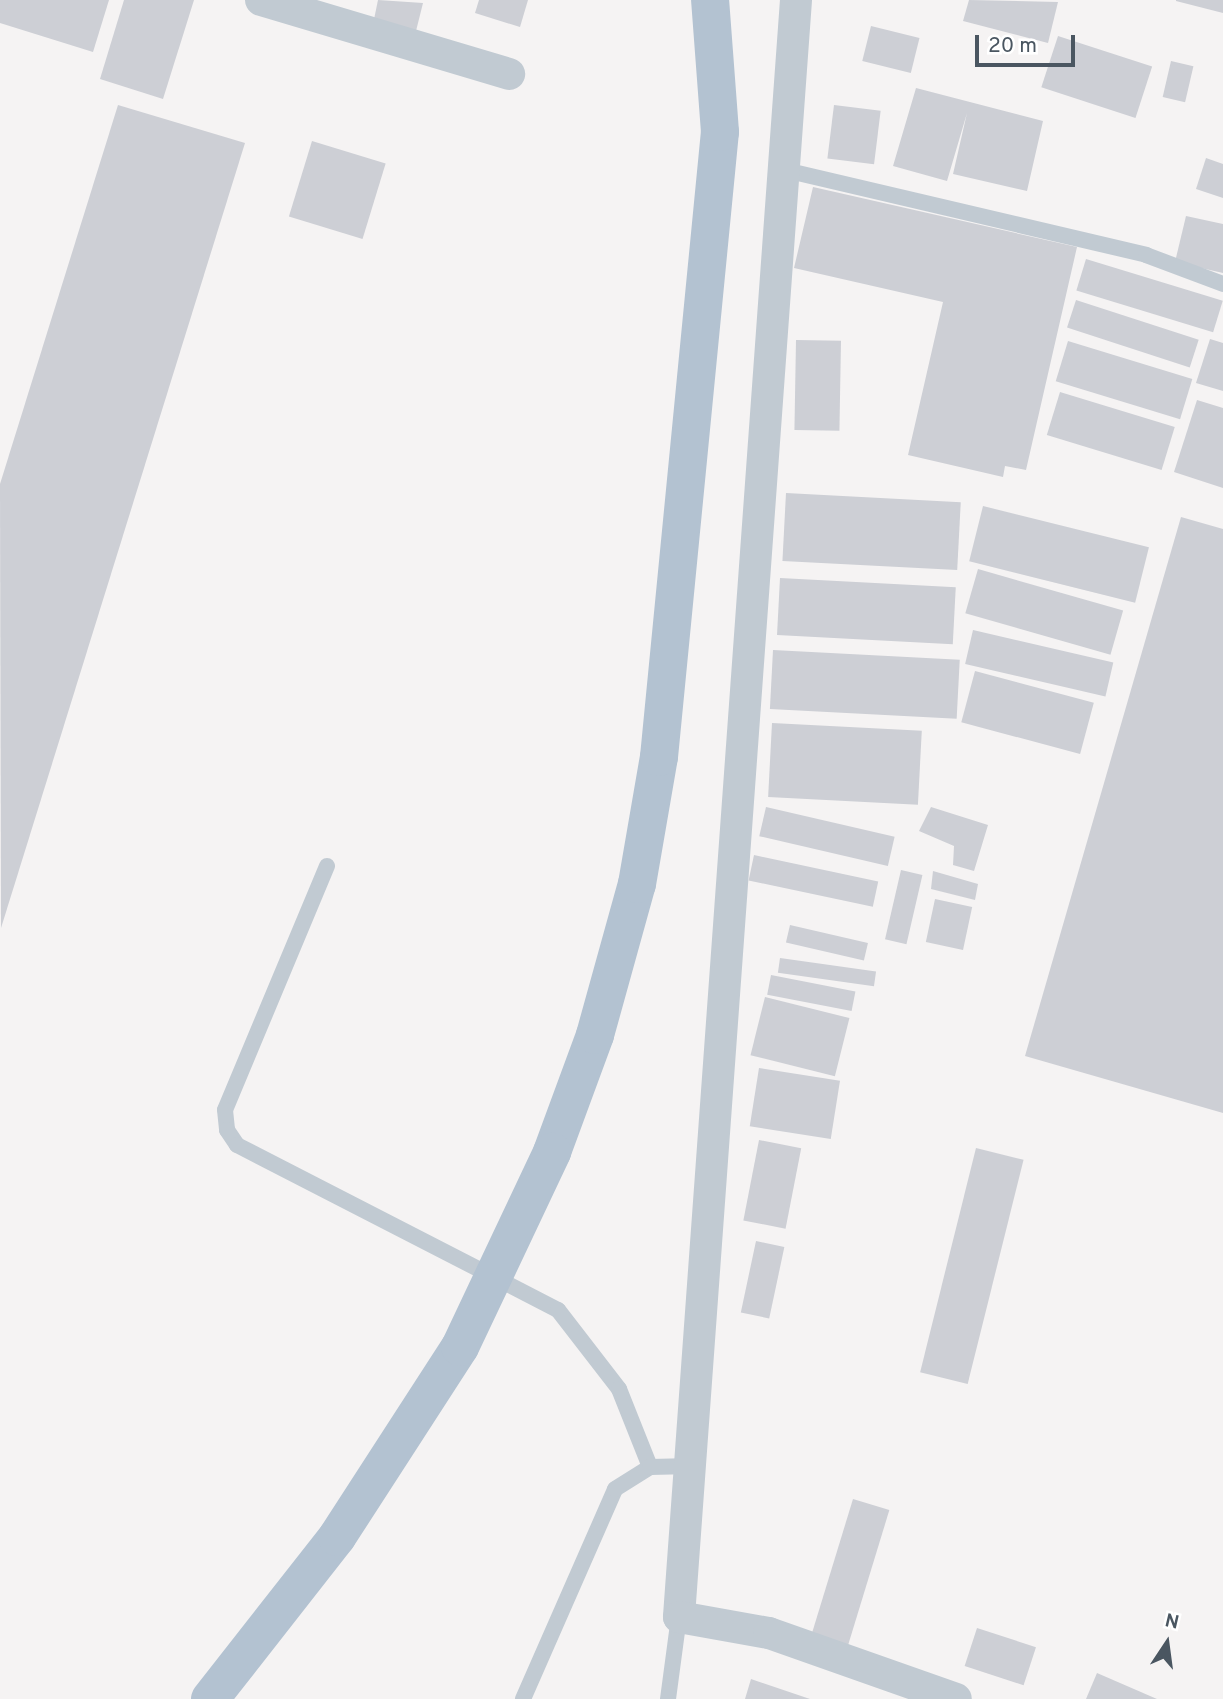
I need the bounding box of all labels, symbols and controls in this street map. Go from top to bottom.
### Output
scale bar [978,21,1078,65]
text: 20 m [988,33,1037,60]
north arrow [1132,1608,1202,1678]
text: N [1162,1609,1181,1636]

